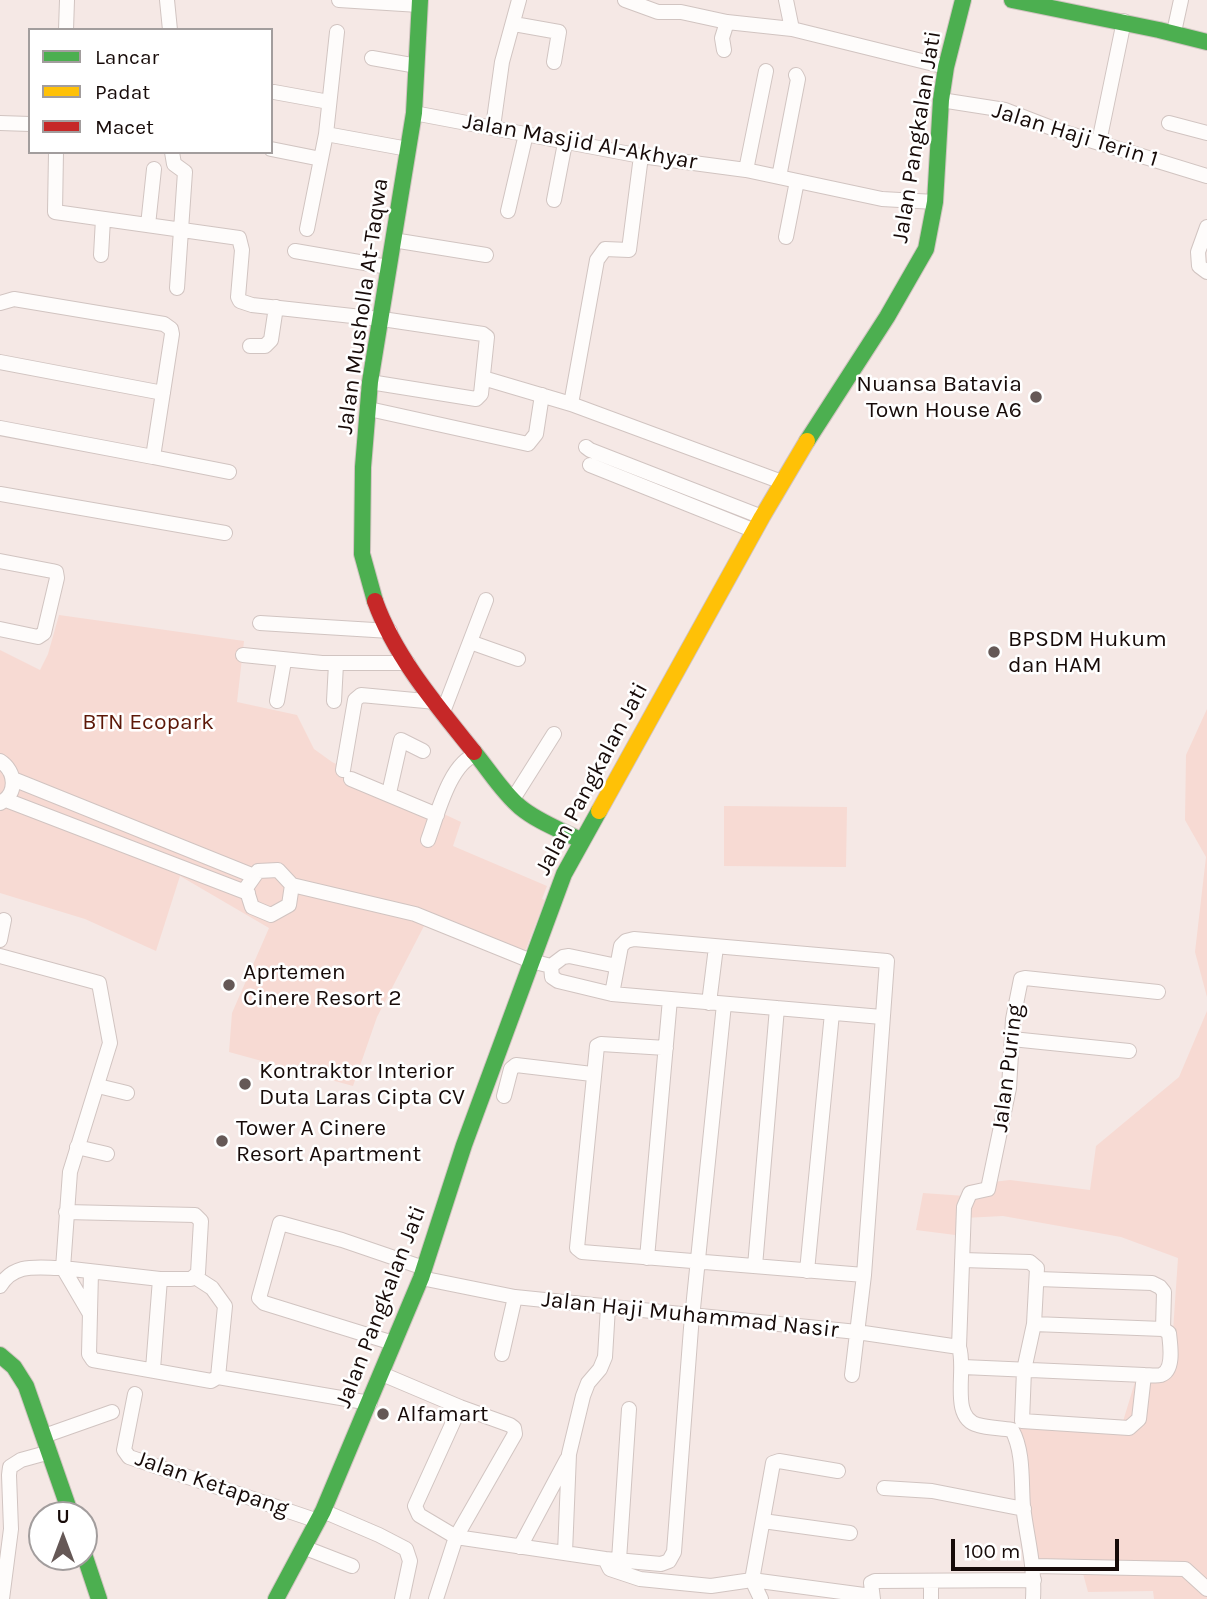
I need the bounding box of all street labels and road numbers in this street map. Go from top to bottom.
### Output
street label: Jalan Pangkalan Jati [887,29,947,245]
street label: Jalan Haji Terin 1 [989,97,1161,173]
street label: Jalan Masjid Al-Akhyar [461,108,699,176]
street label: Jalan Musholla At-Taqwa [331,176,395,436]
street label: Jalan Pangkalan Jati [530,678,654,880]
street label: Jalan Puring [986,1002,1030,1134]
street label: Jalan Pangkalan Jati [330,1202,432,1412]
street label: Jalan Haji Muhammad Nasir [540,1286,840,1344]
street label: Jalan Ketapang [132,1445,292,1523]

